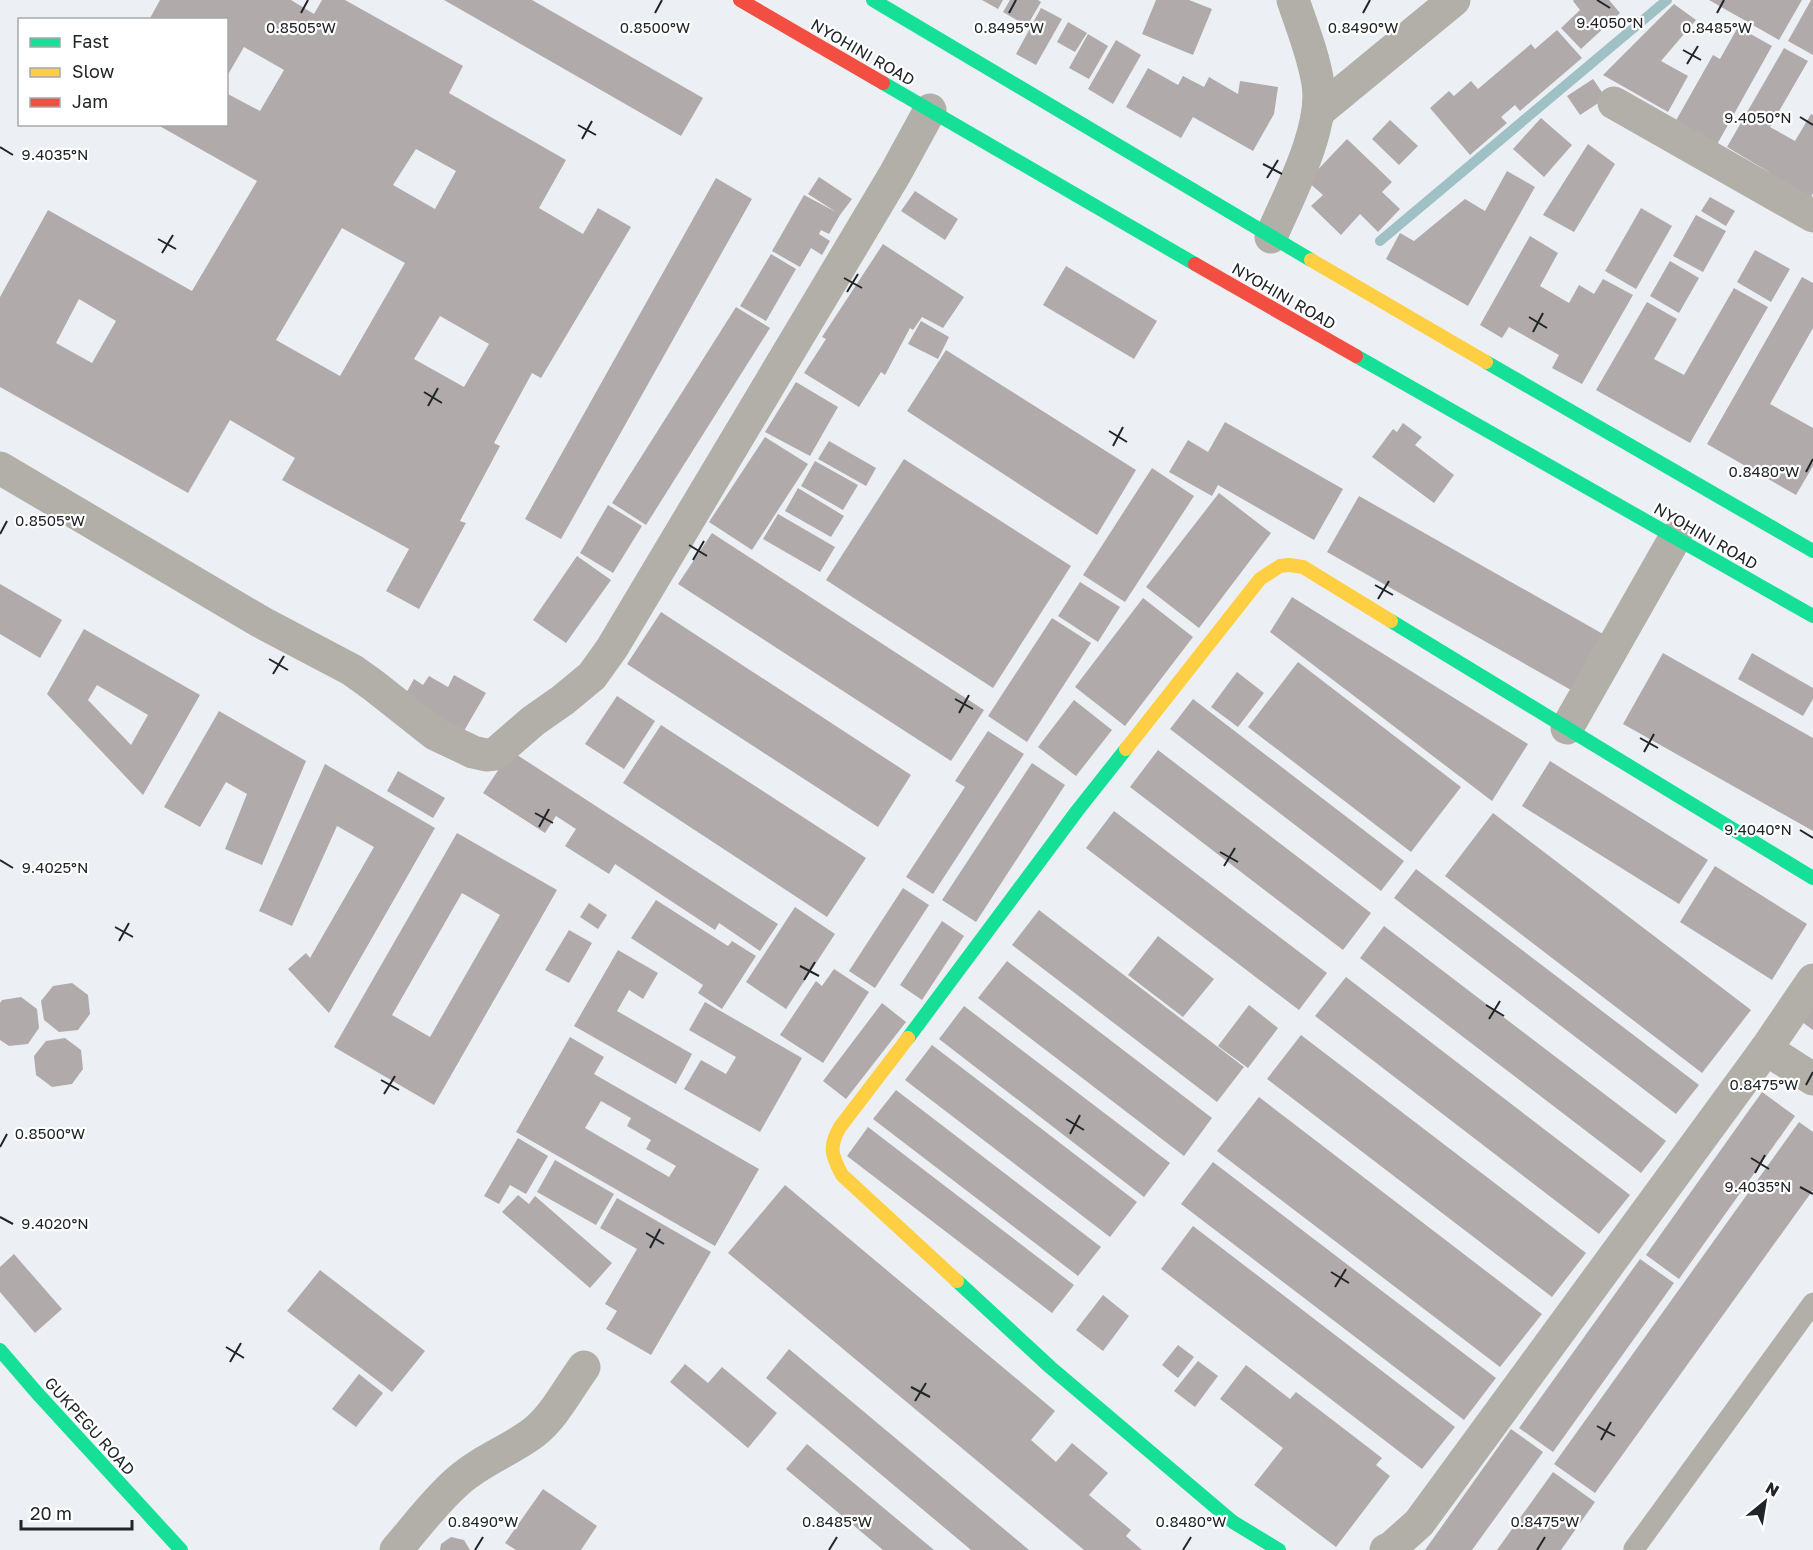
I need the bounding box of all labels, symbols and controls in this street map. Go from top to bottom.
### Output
text: 9.4050°N [1576,13,1644,31]
street label: NYOHINI ROAD [808,14,918,90]
legend [18,18,228,126]
text: 0.8505°W [266,18,336,36]
text: 0.8500°W [620,18,690,36]
text: 0.8495°W [974,18,1044,36]
text: 0.8490°W [1328,18,1398,36]
text: 0.8485°W [1682,18,1752,36]
text: Fast [72,30,109,52]
text: Slow [72,60,115,82]
text: Jam [72,90,108,112]
text: 9.4050°N [1724,108,1792,126]
text: 9.4035°N [22,145,88,163]
street label: NYOHINI ROAD [1229,258,1339,334]
text: 0.8480°W [1729,462,1799,480]
street label: NYOHINI ROAD [1651,498,1761,574]
text: 0.8505°W [15,511,85,529]
text: 9.4040°N [1724,820,1792,838]
text: 9.4025°N [22,858,88,876]
text: 0.8475°W [1729,1075,1799,1093]
text: 0.8500°W [15,1124,85,1142]
text: 9.4035°N [1725,1177,1791,1195]
text: 9.4020°N [21,1214,89,1232]
street label: GUKPEGU ROAD [41,1373,139,1479]
north arrow [1735,1472,1795,1532]
text: N [1762,1477,1783,1501]
scale bar [21,1493,132,1531]
text: 20 m [30,1502,72,1524]
text: 0.8490°W [448,1512,518,1530]
text: 0.8485°W [802,1512,872,1530]
text: 0.8480°W [1156,1512,1226,1530]
text: 0.8475°W [1510,1512,1580,1530]

